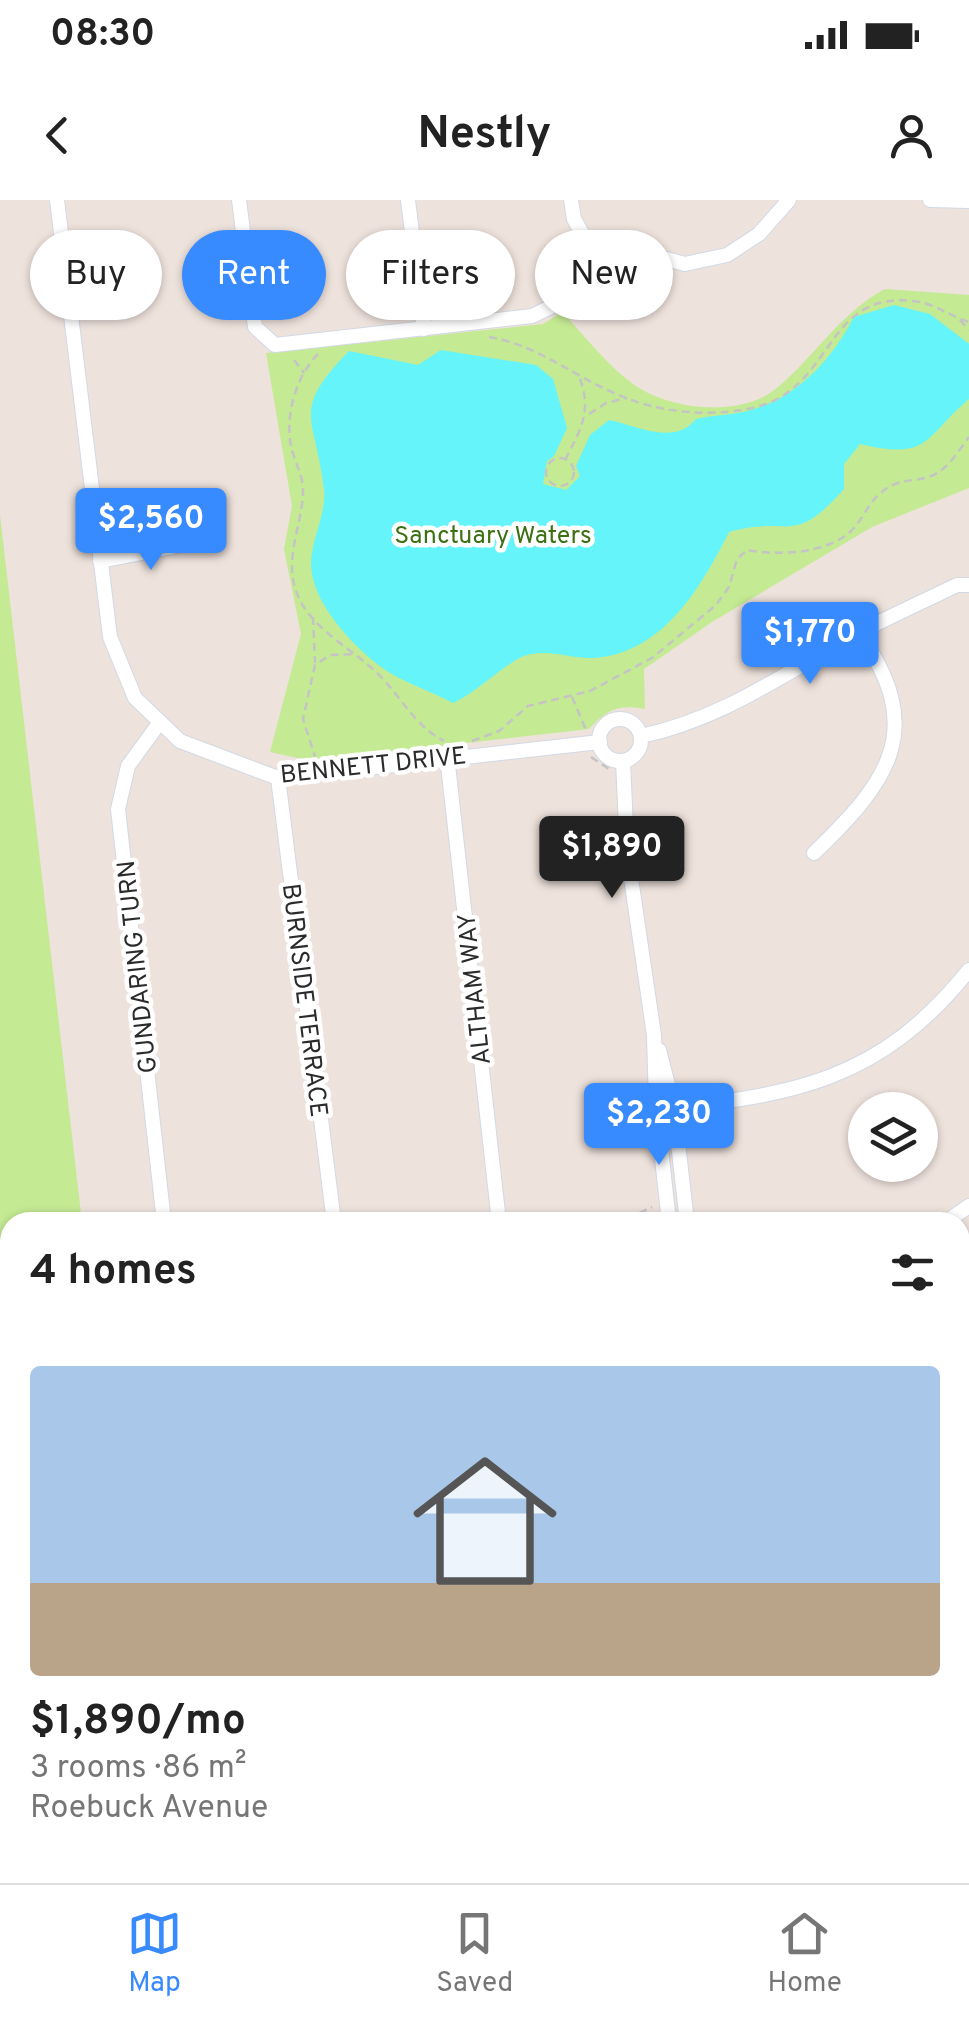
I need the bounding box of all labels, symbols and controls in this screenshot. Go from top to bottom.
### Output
text: 08:30 [50,11,155,60]
text: Nestly [418,107,551,164]
icon: back [30,108,85,163]
icon: person [884,108,939,163]
chip: Buy [30,230,162,320]
chip: Rent [182,230,326,320]
chip: Filters [346,230,515,320]
chip: New [535,230,673,320]
pin: $2,560 [70,488,232,573]
text: $2,560 [97,500,205,540]
park label: Sanctuary Waters [394,521,592,553]
pin: $1,770 [729,602,891,687]
text: $1,770 [763,614,857,654]
street label: BENNETT DRIVE [279,741,468,793]
pin: $1,890 [531,816,693,901]
text: $1,890 [561,828,663,868]
street label: GUNDARING TURN [112,859,166,1075]
street label: BURNSIDE TERRACE [273,882,333,1119]
street label: ALTHAM WAY [452,911,500,1066]
pin: $2,230 [578,1083,740,1168]
map controls [848,1092,938,1182]
button: layers [848,1092,938,1182]
text: $2,230 [606,1095,712,1135]
icon: filters [885,1245,940,1300]
text: 4 homes [30,1246,197,1299]
icon: home [395,1431,575,1611]
text: $1,890/mo [30,1696,246,1749]
text: 3 rooms · 86 m² [30,1749,247,1789]
text: Roebuck Avenue [30,1789,268,1829]
tab: Map [127,1906,182,2002]
tab: Saved [436,1906,513,2002]
tab: Home [768,1906,842,2002]

